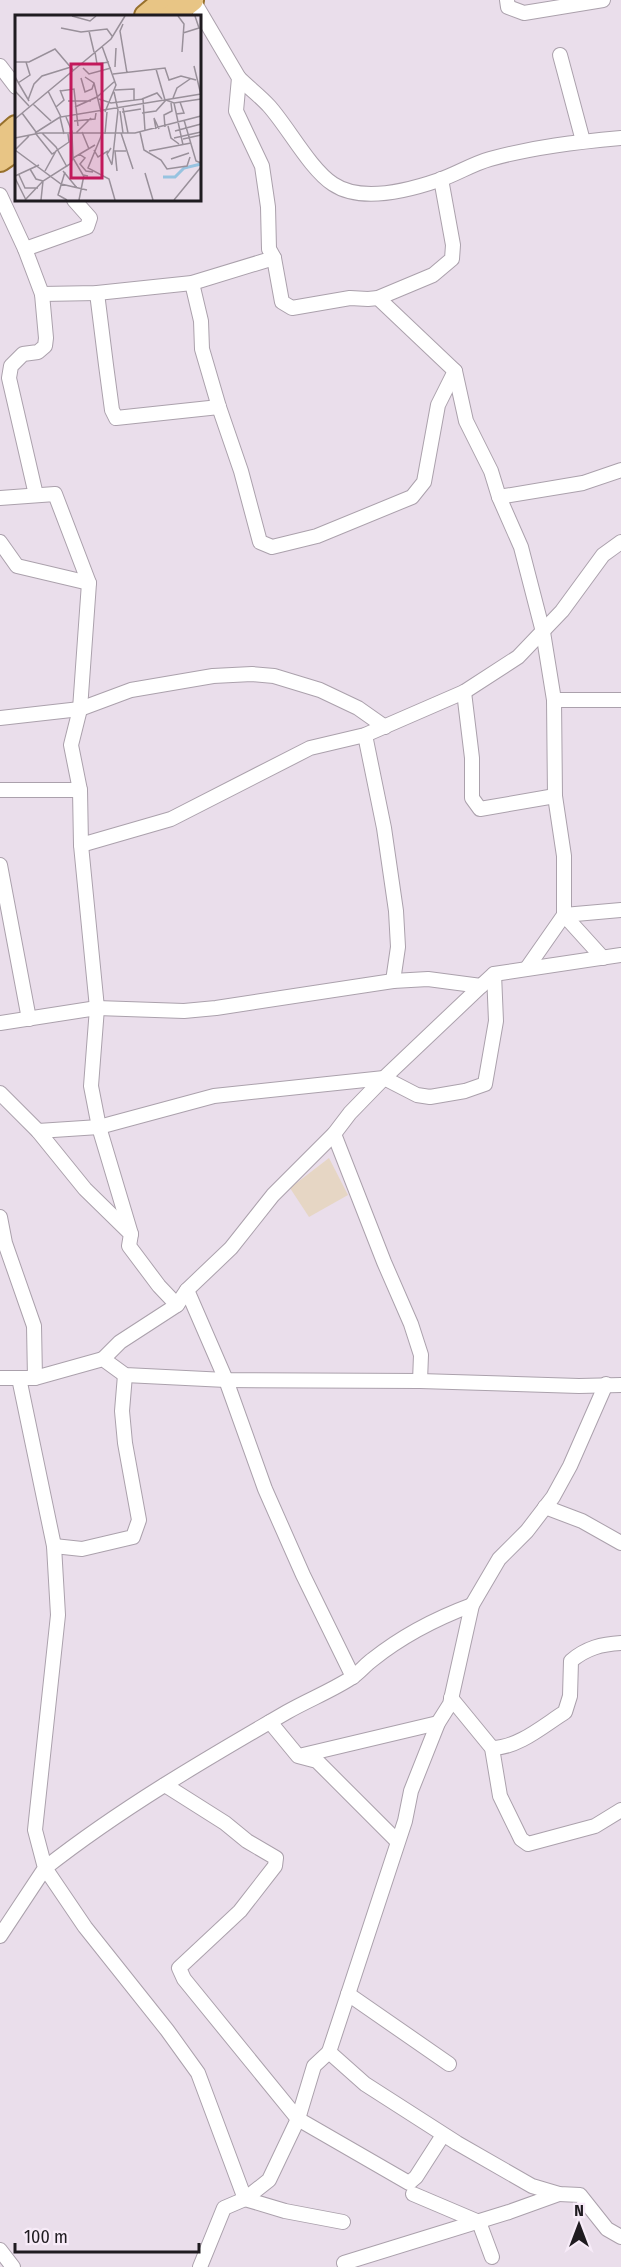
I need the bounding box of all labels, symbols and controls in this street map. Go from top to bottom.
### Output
inset map [15,15,201,201]
north arrow [549,2195,609,2255]
text: N [574,2201,584,2220]
scale bar [15,2216,200,2254]
text: 100 m [24,2226,68,2248]

